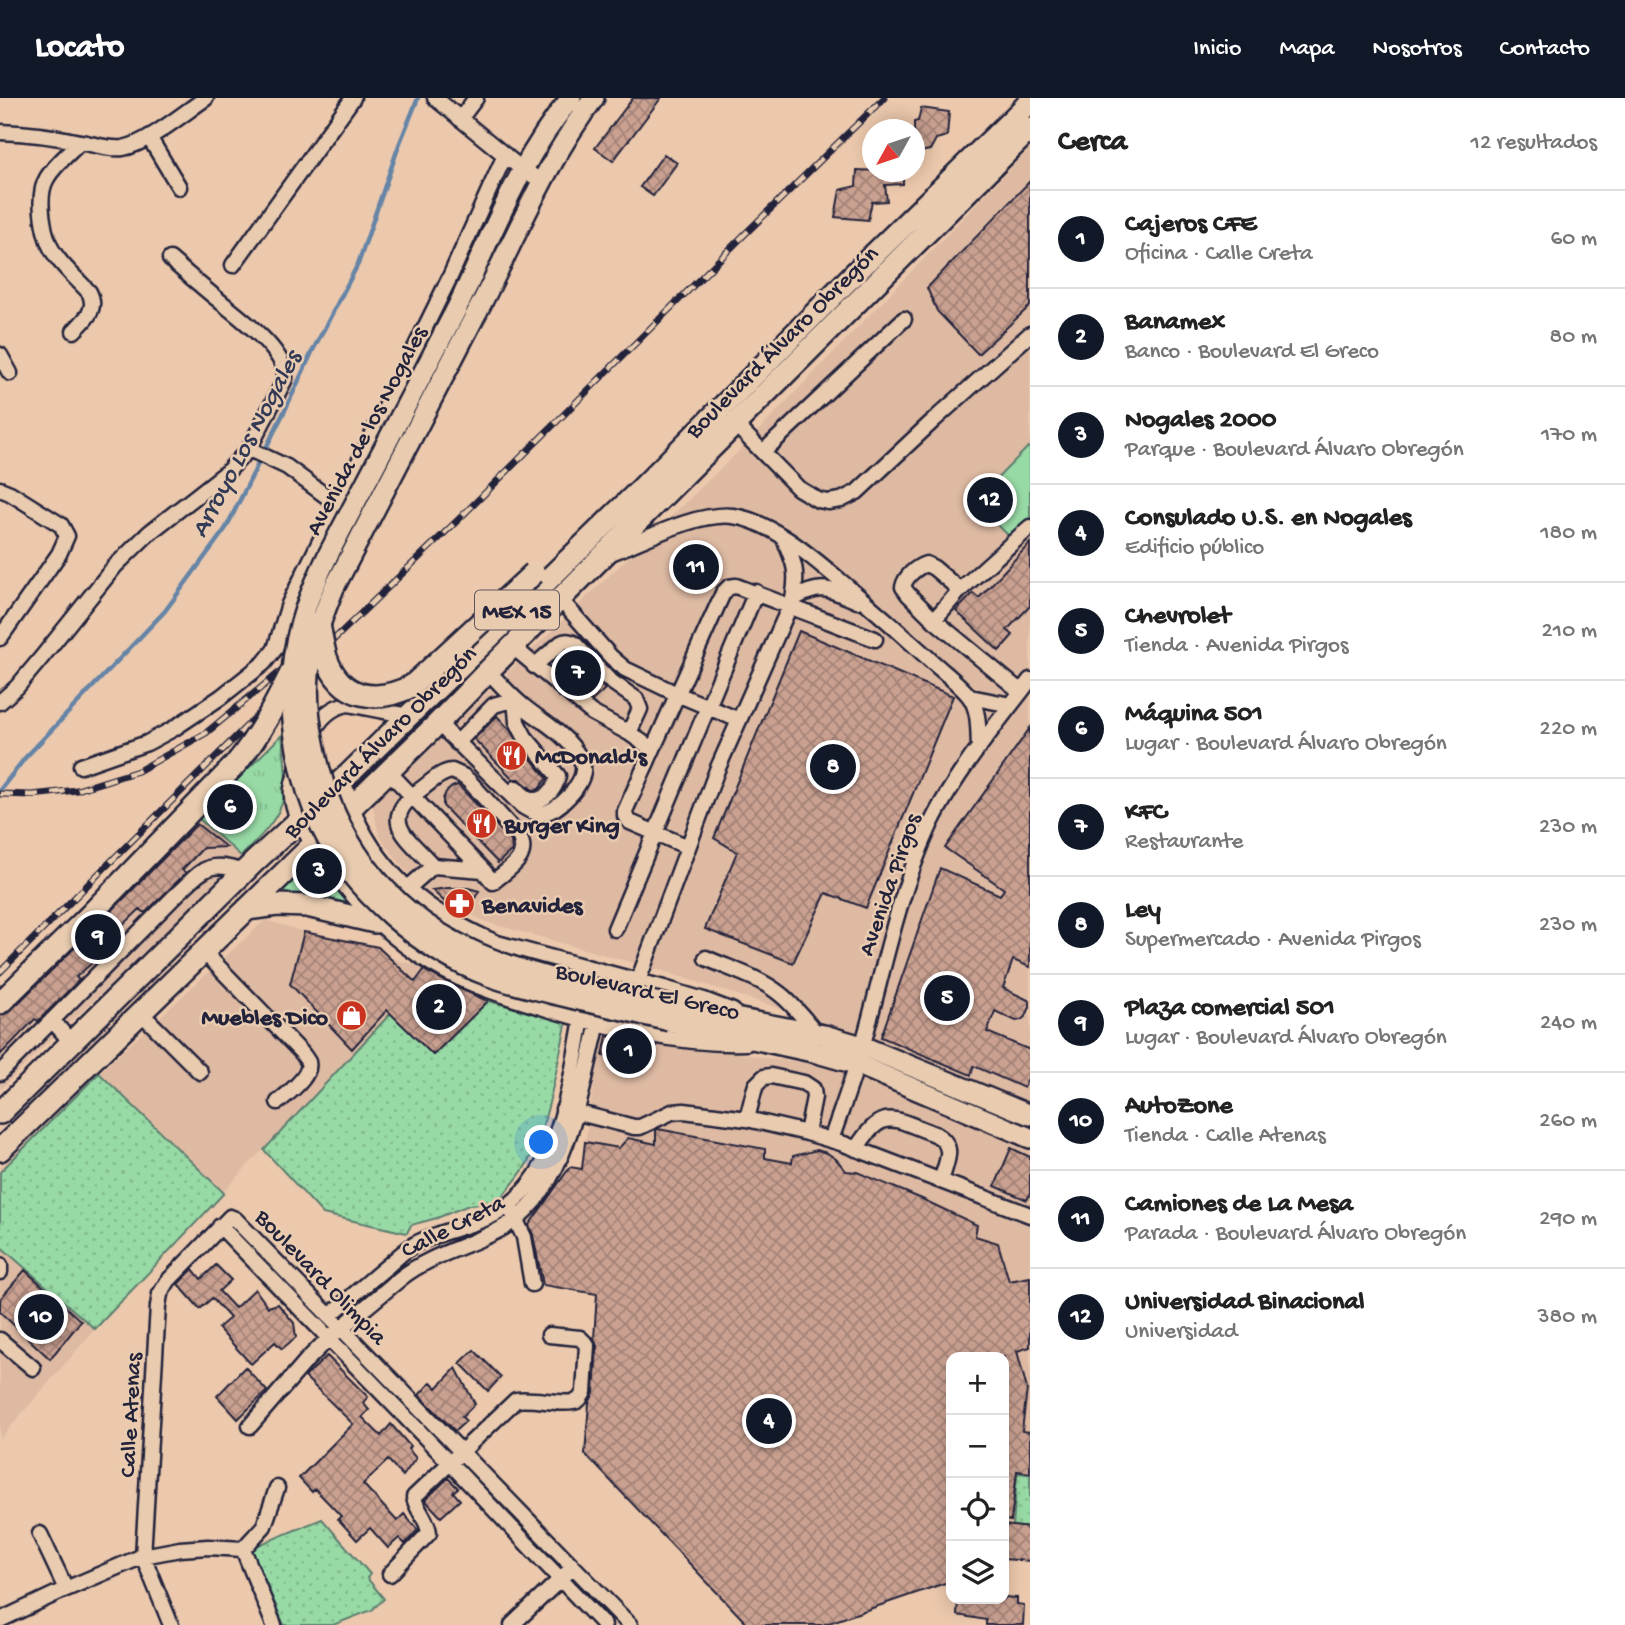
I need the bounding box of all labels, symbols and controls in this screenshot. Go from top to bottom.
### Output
text: Locato [35,30,124,68]
text: Inicio [1193,35,1241,64]
text: Mapa [1279,35,1335,64]
text: Nosotros [1373,35,1462,64]
text: Contacto [1500,35,1590,64]
north arrow [862,119,925,182]
text: Cerca [1058,126,1127,161]
text: 12 resultados [1471,130,1597,157]
text: Cajeros CFE [1125,210,1257,241]
text: 1 [1076,226,1086,253]
text: 60 m [1551,226,1597,253]
street label: Boulevard Álvaro Obregón [680,240,887,447]
text: Oficina · Calle Creta [1125,241,1313,268]
text: Banamex [1125,308,1225,339]
street label: Avenida de los Nogales [301,321,436,541]
text: 2 [1075,324,1087,351]
text: 80 m [1550,324,1597,351]
text: Banco · Boulevard El Greco [1125,339,1379,366]
water label: Arroyo Los Nogales [186,344,311,544]
text: Nogales 2000 [1125,406,1277,437]
text: 3 [1075,422,1087,449]
text: 170 m [1541,422,1597,449]
text: Parque · Boulevard Álvaro Obregón [1125,437,1464,464]
pin: 12 [967,474,1013,526]
text: Consulado U.S. en Nogales [1125,504,1412,535]
text: 4 [1076,520,1086,547]
text: 180 m [1540,520,1597,547]
text: Edificio público [1125,535,1264,562]
pin: 11 [673,541,719,593]
road number: MEX 15 [475,590,559,630]
text: Chevrolet [1125,602,1230,633]
text: 5 [1075,618,1087,645]
text: 210 m [1542,618,1597,645]
text: Tienda · Avenida Pirgos [1125,633,1349,660]
street label: Boulevard Álvaro Obregón [278,640,485,847]
pin: 7 [555,647,601,699]
text: Máquina 501 [1125,700,1263,731]
text: 6 [1075,716,1087,743]
text: 220 m [1540,716,1597,743]
text: Lugar · Boulevard Álvaro Obregón [1125,731,1447,758]
restaurant icon: McDonald's [495,738,529,772]
pin: 8 [810,741,856,793]
place label: McDonald's [535,744,648,773]
pin: 6 [207,781,253,833]
text: KFC [1125,798,1167,829]
restaurant icon: Burger King [464,807,498,841]
street label: Avenida Pirgos [853,809,930,960]
place label: Burger King [503,813,620,842]
text: 7 [1075,814,1087,841]
text: 230 m [1539,814,1597,841]
text: Restaurante [1125,829,1243,856]
pin: 3 [296,845,342,897]
pharmacy icon: Benavides [442,887,476,921]
place label: Benavides [481,893,584,922]
text: Ley [1125,896,1161,927]
pin: 9 [75,911,121,963]
text: 8 [1075,912,1087,939]
text: 230 m [1539,912,1597,939]
text: Supermercado · Avenida Pirgos [1125,927,1421,954]
street label: Boulevard El Greco [551,958,742,1029]
pin: 5 [924,972,970,1024]
pin: 2 [416,981,462,1033]
text: Plaza comercial 501 [1125,994,1335,1025]
shop icon: Muebles Dico [334,999,368,1033]
place label: Muebles Dico [201,1005,329,1034]
text: 9 [1075,1010,1087,1037]
text: 240 m [1540,1010,1597,1037]
pin: 1 [606,1025,652,1077]
text: Lugar · Boulevard Álvaro Obregón [1125,1025,1447,1052]
text: AutoZone [1125,1092,1233,1123]
text: 10 [1070,1108,1092,1135]
text: 260 m [1539,1108,1597,1135]
text: Tienda · Calle Atenas [1125,1123,1326,1150]
your location [524,1125,558,1159]
street label: Calle Creta [397,1189,511,1266]
text: Camiones de La Mesa [1125,1190,1353,1221]
street label: Boulevard Olimpia [246,1204,392,1353]
text: 11 [1072,1206,1090,1233]
text: 290 m [1539,1206,1597,1233]
text: Parada · Boulevard Álvaro Obregón [1125,1221,1466,1248]
text: Universidad Binacional [1125,1288,1365,1319]
pin: 10 [18,1291,64,1343]
text: 12 [1071,1304,1091,1331]
text: 380 m [1538,1304,1597,1331]
text: Universidad [1125,1319,1238,1346]
street label: Calle Atenas [115,1351,150,1478]
map controls [946,1352,1009,1604]
button: + [946,1352,1009,1415]
pin: 4 [746,1395,792,1447]
button: − [946,1415,1009,1478]
button: locate [946,1478,1009,1541]
button: layers [946,1541,1009,1604]

